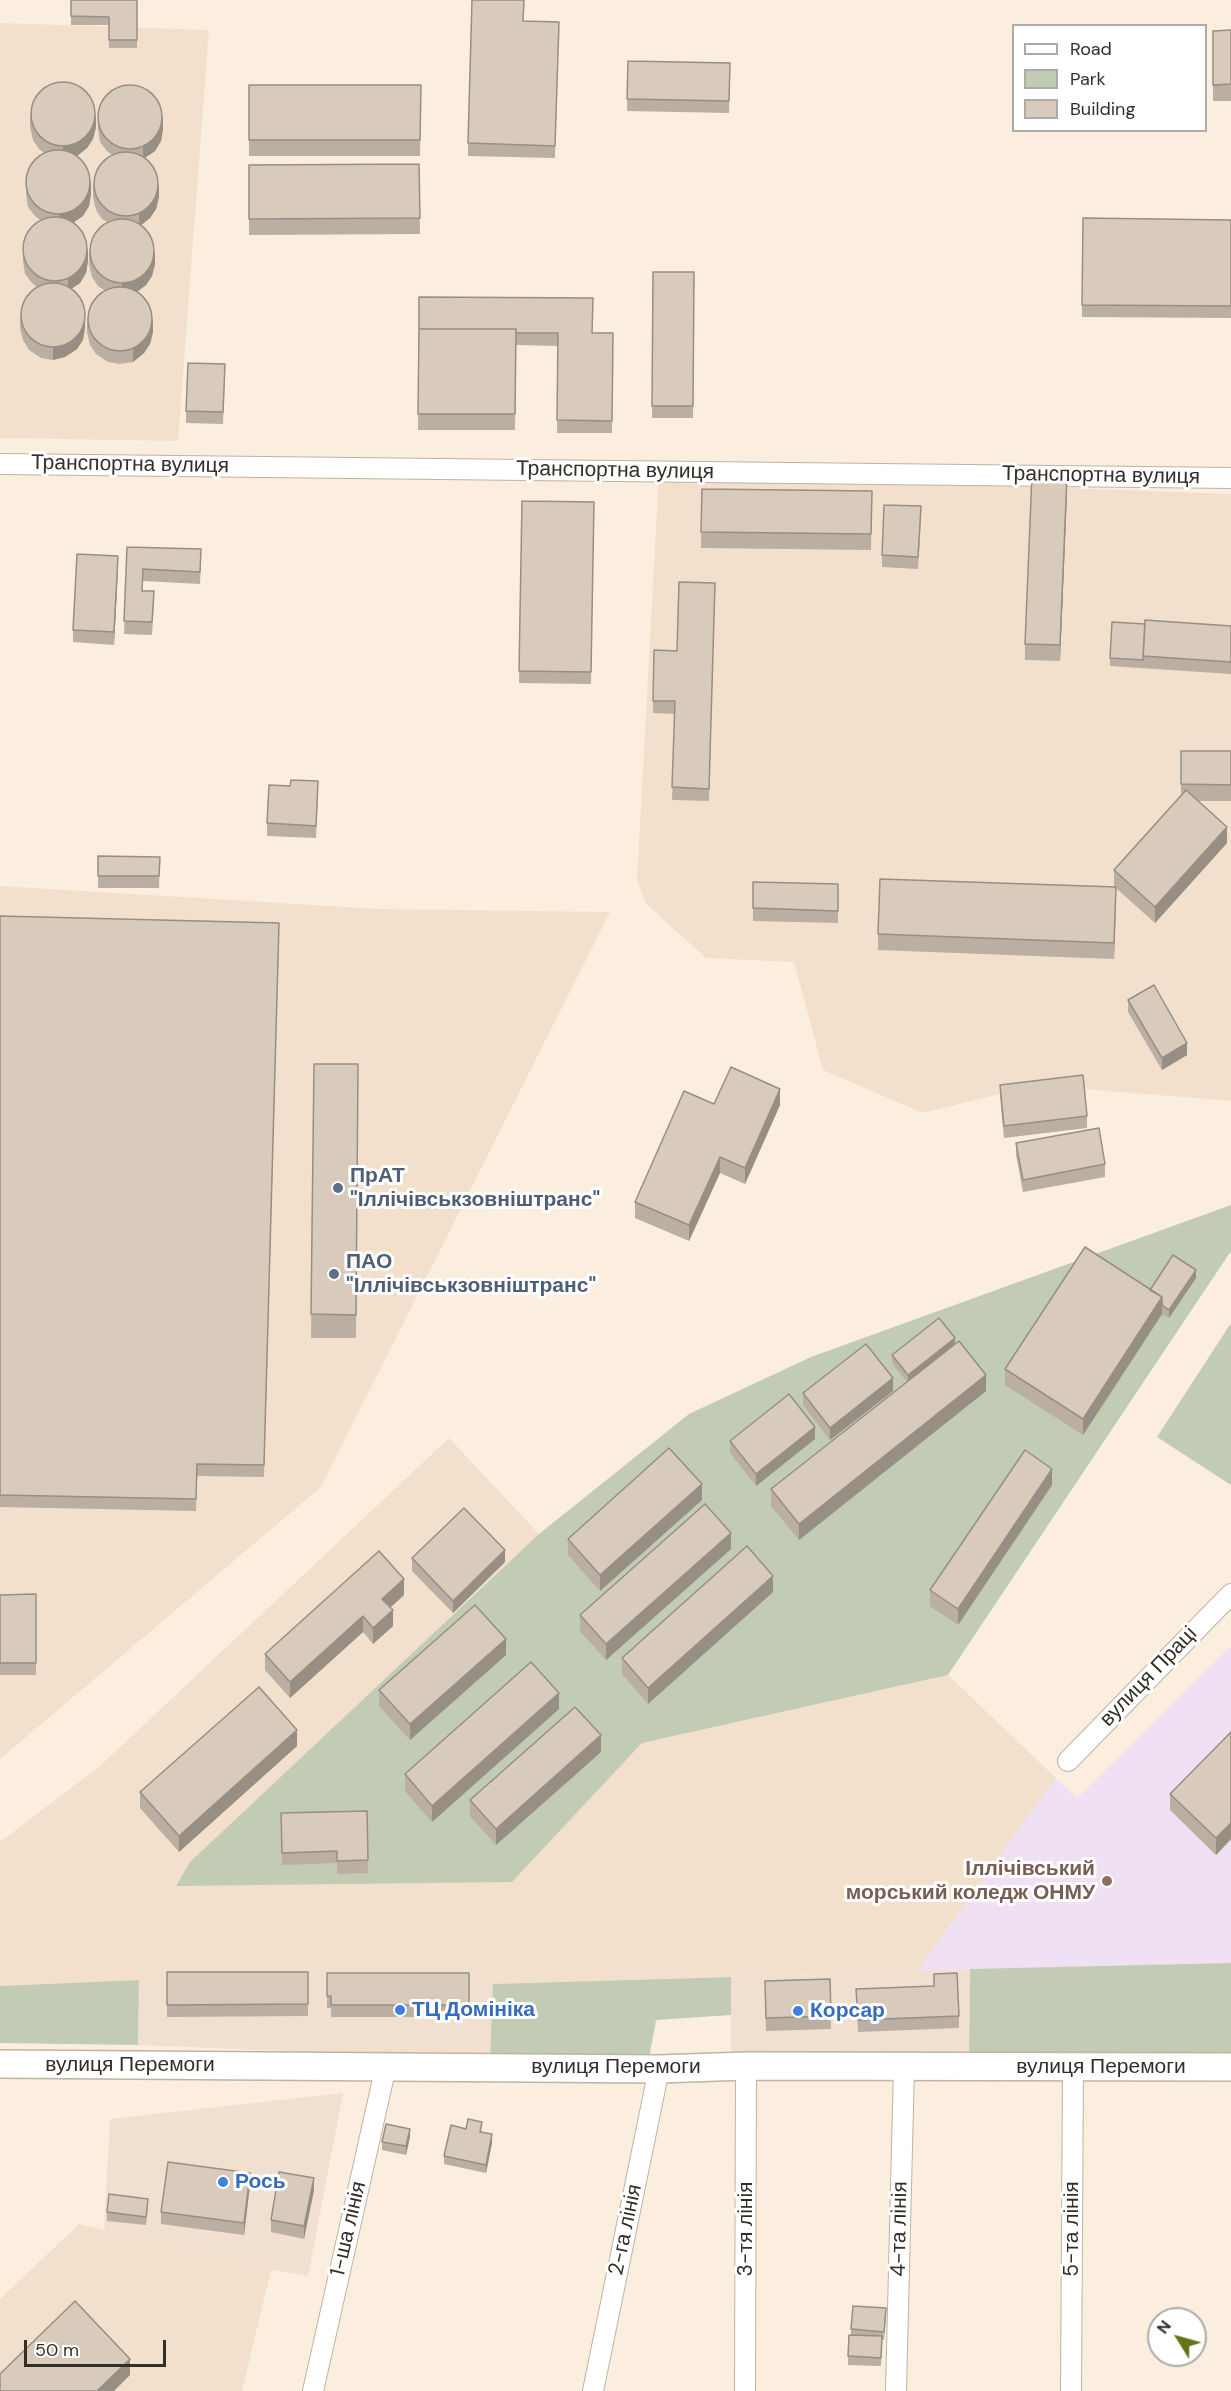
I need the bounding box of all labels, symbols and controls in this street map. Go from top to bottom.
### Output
legend [1012,24,1207,132]
text: Road [1070,37,1112,61]
text: Park [1070,67,1106,91]
text: Building [1070,97,1135,121]
street label: Транспортна вулиця [31,451,229,479]
street label: Транспортна вулиця [516,457,714,485]
street label: Транспортна вулиця [1002,462,1200,490]
place label: ПрАТ "Іллічівськзовніштранс" [350,1163,600,1213]
marker: ПрАТ "Іллічівськзовніштранс" [331,1181,345,1195]
place label: ПАО "Іллічівськзовніштранс" [346,1249,596,1299]
marker: ПАО "Іллічівськзовніштранс" [327,1267,341,1281]
street label: вулиця Праці [1095,1622,1203,1732]
place label: Іллічівський морський коледж ОНМУ [846,1856,1095,1906]
marker: Іллічівський морський коледж ОНМУ [1100,1874,1114,1888]
place label: ТЦ Домініка [412,1997,535,2023]
place label: Корсар [810,1998,885,2024]
marker: ТЦ Домініка [393,2003,407,2017]
marker: Корсар [791,2004,805,2018]
street label: вулиця Перемоги [45,2052,215,2078]
street label: вулиця Перемоги [531,2054,701,2080]
street label: вулиця Перемоги [1016,2054,1186,2080]
place label: Рось [235,2169,286,2195]
marker: Рось [216,2175,230,2189]
street label: 1-ша лінія [326,2179,372,2279]
street label: 4-та лінія [887,2181,913,2277]
street label: 5-та лінія [1059,2181,1085,2277]
street label: 2-га лінія [604,2182,648,2278]
street label: 3-тя лінія [733,2182,759,2276]
north arrow [1147,2307,1207,2367]
text: N [1152,2316,1176,2338]
scale bar [27,2328,170,2366]
text: 50 m [35,2338,79,2362]

